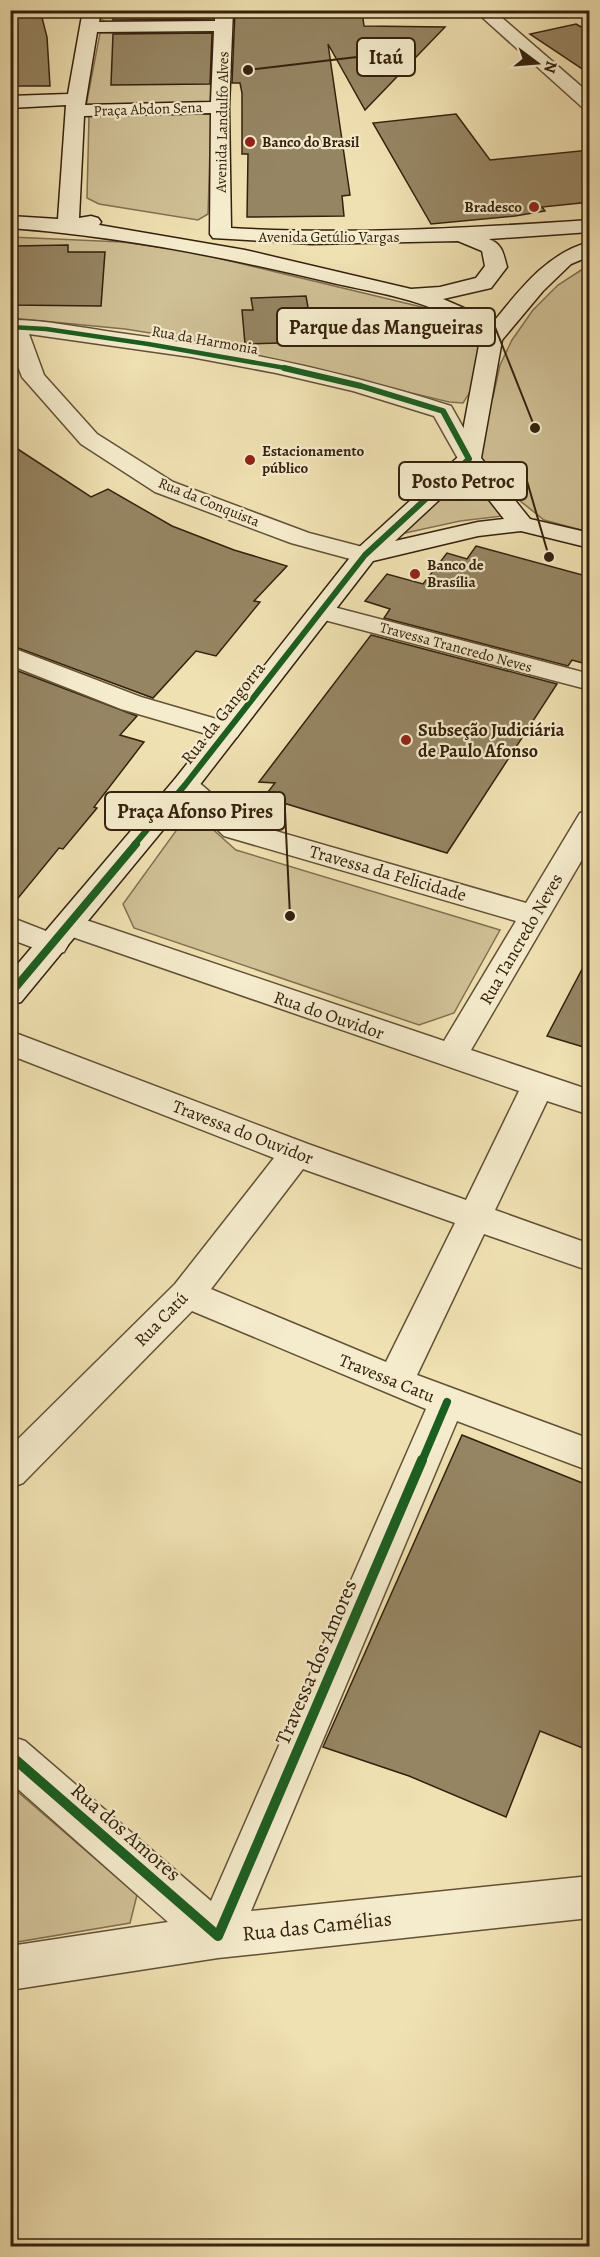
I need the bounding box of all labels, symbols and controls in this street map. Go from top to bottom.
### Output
north arrow [507,33,567,93]
callout: Itaú [357,38,415,76]
text: Itaú [369,44,403,71]
street label: Avenida Landulfo Alves [211,51,233,194]
text: N [538,58,563,76]
street label: Praça Abdon Sena [93,97,203,121]
place label: Banco do Brasil [262,132,359,152]
marker: Banco do Brasil [243,135,257,149]
place label: Bradesco [464,197,522,217]
marker: Bradesco [527,200,541,214]
street label: Avenida Getúlio Vargas [258,227,399,247]
callout: Parque das Mangueiras [277,308,495,346]
text: Parque das Mangueiras [289,314,483,341]
street label: Rua da Harmonia [150,321,260,359]
place label: Estacionamento público [262,441,364,478]
marker: Estacionamento público [243,453,257,467]
callout: Posto Petroc [399,462,527,500]
text: Posto Petroc [411,468,515,495]
street label: Rua da Conquista [155,473,263,531]
place label: Banco de Brasília [427,555,484,592]
marker: Banco de Brasília [408,567,422,581]
street label: Travessa Trancredo Neves [377,617,535,677]
street label: Rua da Gangorra [175,656,271,769]
place label: Subseção Judiciária de Paulo Afonso [418,718,565,763]
marker: Subseção Judiciária de Paulo Afonso [399,733,413,747]
callout: Praça Afonso Pires [105,792,285,830]
text: Praça Afonso Pires [117,798,273,825]
street label: Travessa da Felicidade [307,839,469,907]
street label: Rua Tancredo Neves [474,869,568,1009]
street label: Rua do Ouvidor [271,985,387,1045]
street label: Travessa do Ouvidor [169,1094,317,1170]
street label: Rua Catú [129,1286,193,1352]
street label: Travessa Catu [335,1348,439,1408]
street label: Travessa dos Amores [269,1575,363,1749]
street label: Rua dos Amores [65,1776,187,1888]
street label: Rua das Camélias [241,1904,393,1948]

